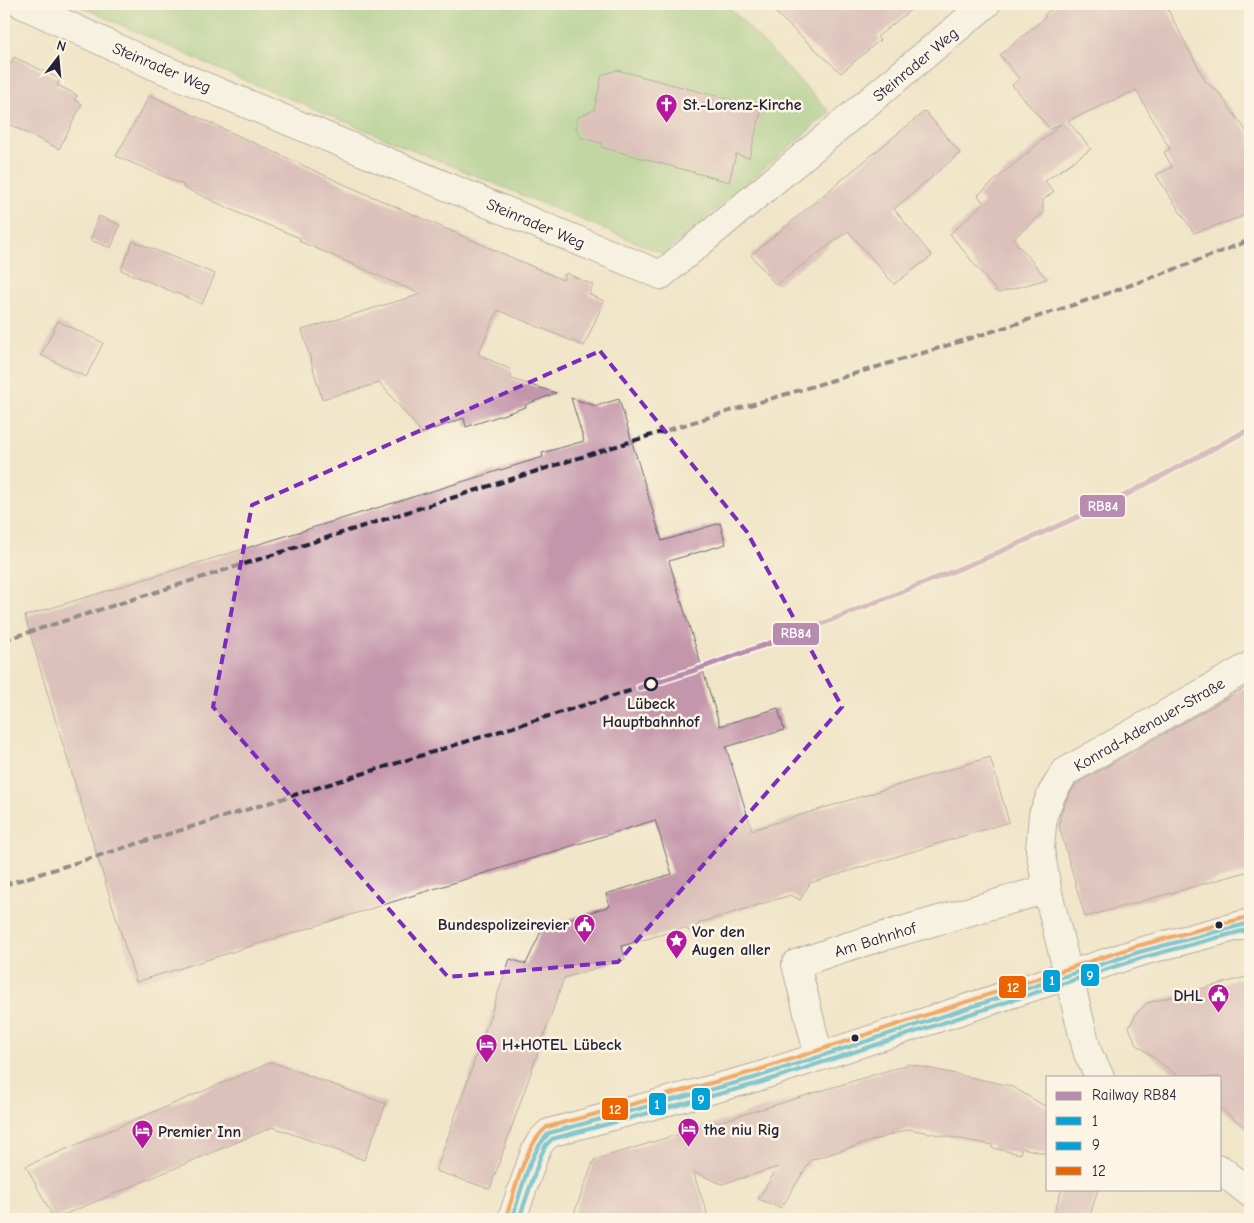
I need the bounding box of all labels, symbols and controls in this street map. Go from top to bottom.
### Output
street label: Steinrader Weg [870,24,962,105]
north arrow [32,32,82,82]
text: N [55,37,68,55]
street label: Steinrader Weg [110,39,214,97]
church icon: St.-Lorenz-Kirche [655,92,679,123]
place label: St.-Lorenz-Kirche [683,96,802,114]
street label: Steinrader Weg [484,195,588,253]
line badge: RB84 [1079,494,1126,518]
text: RB84 [1088,498,1119,515]
line badge: RB84 [772,622,820,646]
text: RB84 [781,625,812,642]
street label: Konrad-Adenauer-Straße [1071,674,1228,775]
marker: Lübeck Hauptbahnhof [644,677,658,691]
place label: Lübeck Hauptbahnhof [603,695,700,731]
public building icon: Bundespolizeirevier [573,912,597,943]
place label: Bundespolizeirevier [438,916,570,934]
street label: Am Bahnhof [832,918,920,961]
unlabelled marker [1214,920,1224,930]
place label: Vor den Augen aller [692,923,771,959]
place icon: Vor den Augen aller [664,928,688,959]
line badge: 9 [1080,963,1100,987]
text: 9 [1086,967,1094,984]
line badge: 1 [1042,969,1061,993]
text: 1 [1049,972,1055,989]
line badge: 12 [998,975,1027,999]
text: 12 [1007,979,1019,996]
public building icon: DHL [1207,983,1231,1014]
place label: DHL [1173,987,1203,1005]
hotel icon: H+HOTEL Lübeck [474,1032,498,1063]
unlabelled marker [850,1033,860,1043]
place label: H+HOTEL Lübeck [502,1036,622,1054]
legend [1046,1076,1222,1190]
text: Railway RB84 [1092,1086,1177,1104]
line badge: 9 [691,1087,711,1111]
text: 9 [697,1091,705,1108]
line badge: 1 [648,1092,667,1116]
text: 1 [654,1096,660,1113]
line badge: 12 [601,1097,629,1121]
text: 12 [609,1101,621,1118]
text: 1 [1092,1112,1098,1130]
hotel icon: the niu Rig [676,1117,700,1148]
hotel icon: Premier Inn [130,1119,154,1150]
place label: the niu Rig [703,1121,780,1139]
place label: Premier Inn [158,1123,241,1141]
text: 9 [1092,1136,1100,1154]
text: 12 [1092,1162,1106,1180]

